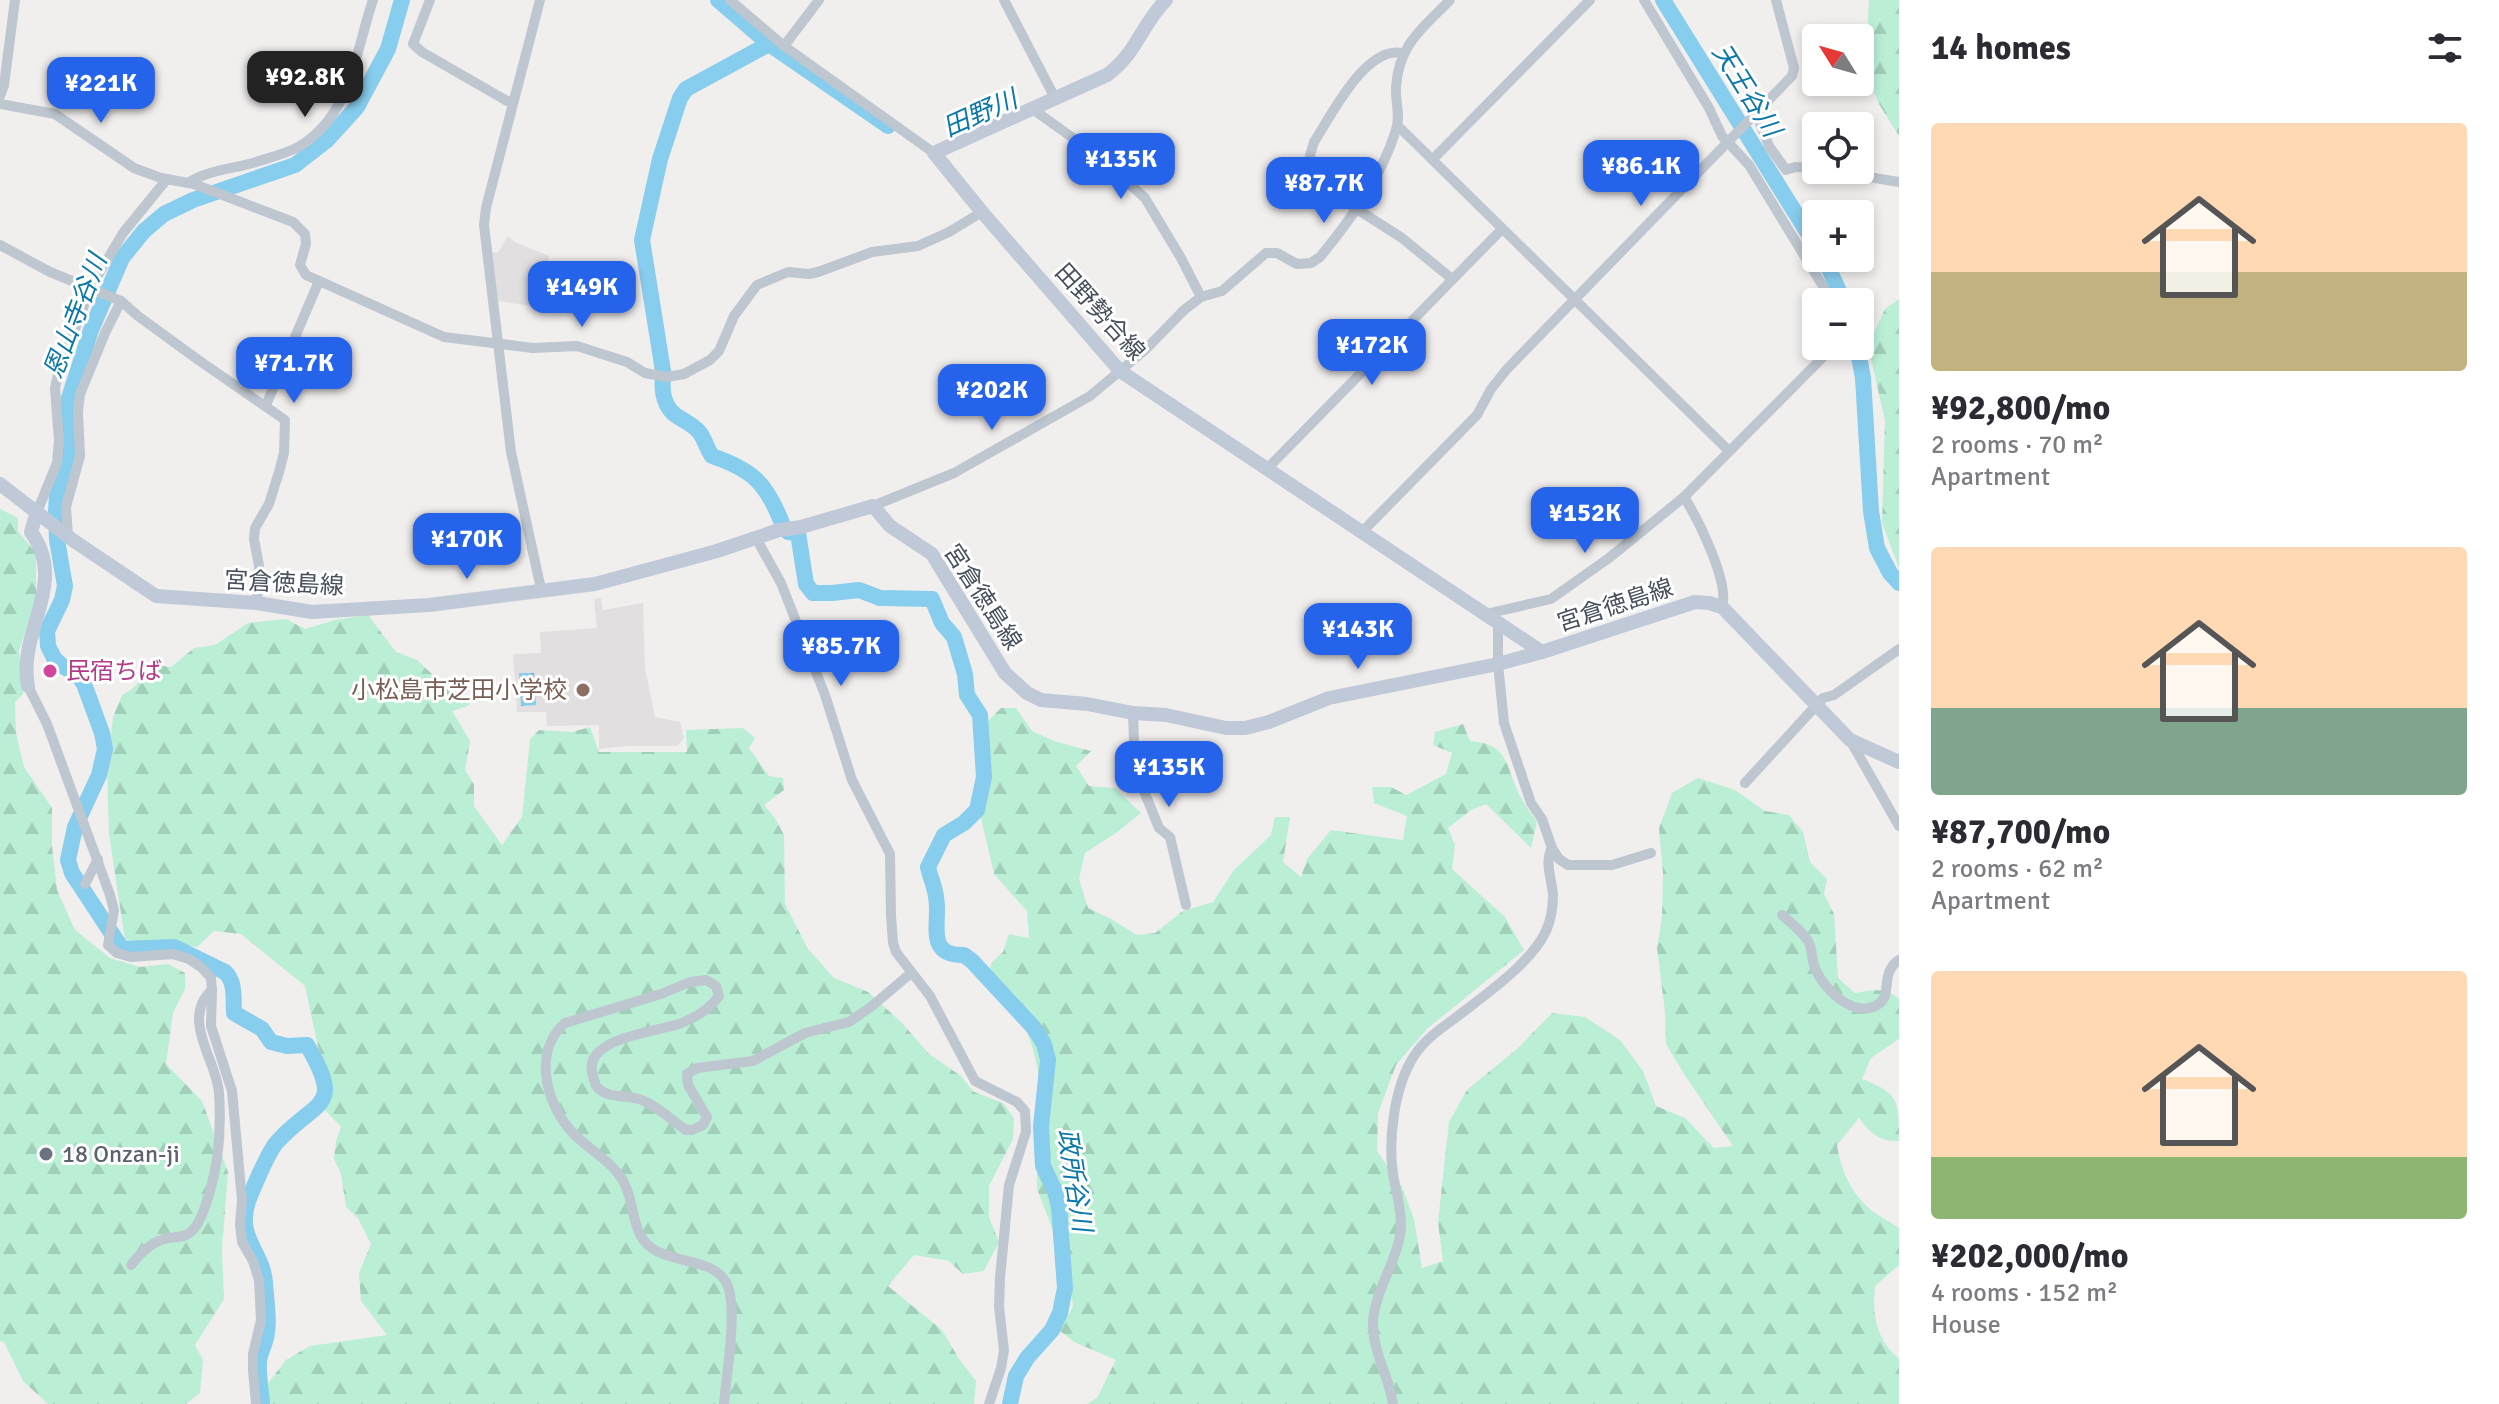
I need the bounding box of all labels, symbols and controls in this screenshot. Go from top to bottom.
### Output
north arrow [1802,24,1874,96]
map controls [1802,24,1874,360]
icon: filters [2423,26,2467,70]
text: 14 homes [1931,27,2071,69]
water label: 天王谷川 [1705,38,1789,146]
pin: ¥92.8K [240,51,370,119]
pin: ¥221K [45,57,157,125]
text: ¥92.8K [265,61,345,93]
text: ¥221K [65,67,137,99]
water label: 田野川 [938,82,1025,144]
button: locate [1802,112,1874,184]
pin: ¥135K [1065,133,1177,201]
pin: ¥86.1K [1576,140,1706,208]
text: ¥135K [1085,143,1157,175]
text: ¥86.1K [1601,150,1681,182]
pin: ¥87.7K [1259,157,1389,225]
text: ¥87.7K [1284,167,1364,199]
icon: home [2127,175,2271,319]
button: + [1802,200,1874,272]
water label: 恩山寺谷川 [38,247,115,383]
street label: 田野勢合線 [1049,257,1151,367]
pin: ¥149K [526,261,638,329]
text: ¥149K [546,271,618,303]
button: − [1802,288,1874,360]
pin: ¥172K [1316,319,1428,387]
text: ¥172K [1336,329,1408,361]
pin: ¥71.7K [229,337,359,405]
text: ¥71.7K [254,347,334,379]
pin: ¥202K [936,364,1048,432]
text: ¥202K [956,374,1028,406]
text: ¥92,800/mo [1931,387,2110,429]
text: 2 rooms · 70 m² [1931,429,2104,461]
text: Apartment [1931,461,2050,493]
pin: ¥152K [1529,487,1641,555]
text: ¥152K [1549,497,1621,529]
pin: ¥170K [411,513,523,581]
text: ¥170K [431,523,503,555]
street label: 宮倉徳島線 [938,539,1028,655]
street label: 宮倉徳島線 [223,565,345,601]
street label: 宮倉徳島線 [1553,572,1677,638]
icon: home [2127,599,2271,743]
pin: ¥143K [1302,603,1414,671]
text: ¥143K [1322,613,1394,645]
pin: ¥85.7K [776,620,906,688]
text: ¥85.7K [801,630,881,662]
place label: 民宿ちば [66,656,162,686]
marker: 民宿ちば [41,662,59,680]
place label: 小松島市芝田小学校 [351,675,567,705]
marker: 小松島市芝田小学校 [574,681,592,699]
pin: ¥135K [1113,741,1225,809]
text: ¥135K [1133,751,1205,783]
text: ¥87,700/mo [1931,811,2110,853]
text: 2 rooms · 62 m² [1931,853,2104,885]
text: Apartment [1931,885,2050,917]
icon: home [2127,1023,2271,1167]
water label: 政所谷川 [1050,1126,1098,1237]
place label: 18 Onzan-ji [62,1139,180,1169]
marker: 18 Onzan-ji [37,1145,55,1163]
text: ¥202,000/mo [1931,1235,2129,1277]
text: 4 rooms · 152 m² [1931,1277,2118,1309]
text: House [1931,1309,2001,1341]

